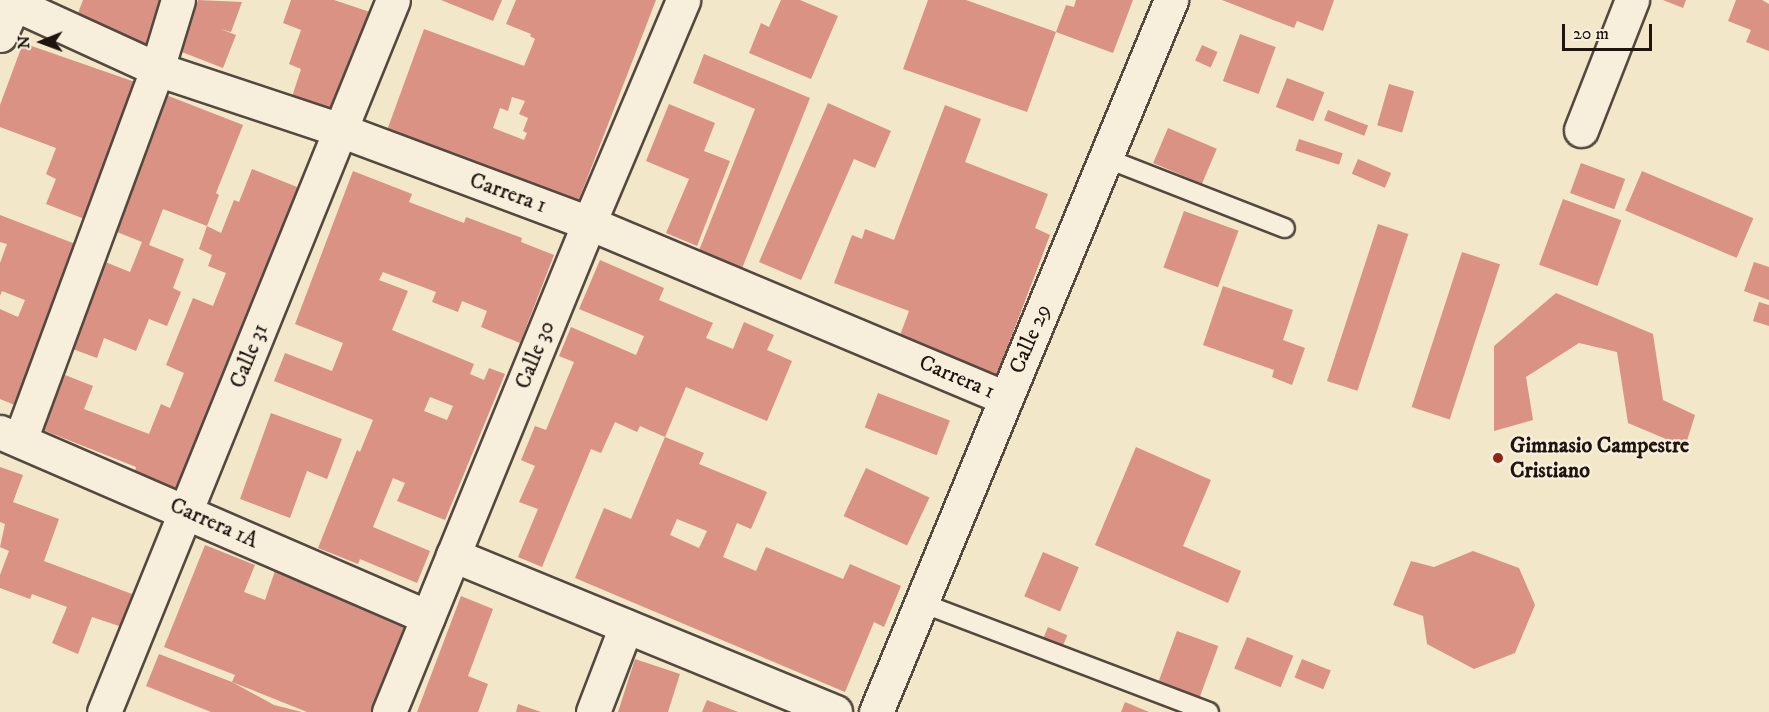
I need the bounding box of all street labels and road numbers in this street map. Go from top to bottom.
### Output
street label: Carrera 1 [466,167,550,219]
street label: Calle 29 [1004,300,1056,378]
street label: Calle 30 [509,317,561,393]
street label: Calle 31 [224,320,274,392]
street label: Carrera 1 [915,349,999,405]
street label: Carrera 1A [166,492,262,554]

